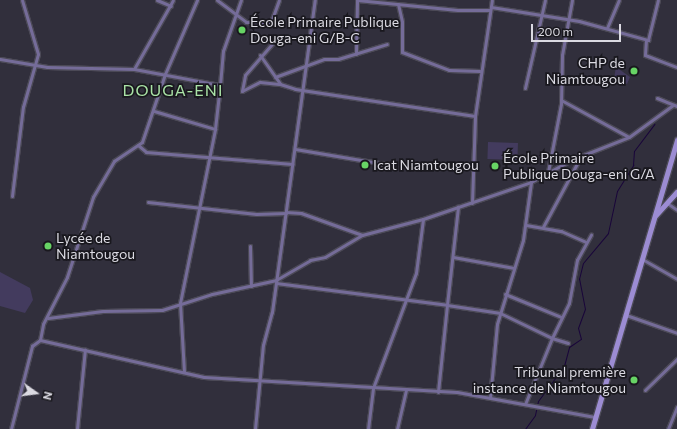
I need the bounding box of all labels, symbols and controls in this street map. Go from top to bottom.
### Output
place label: École Primaire Publique Douga-eni G/B-C [250,14,399,46]
scale bar [533,16,623,42]
text: 200 m [538,24,573,38]
marker: École Primaire Publique Douga-eni G/B-C [237,25,247,35]
place label: CHP de Niamtougou [546,55,625,88]
marker: CHP de Niamtougou [628,65,640,77]
district label: DOUGA-ENI [123,80,223,100]
place label: École Primaire Publique Douga-eni G/A [503,150,655,182]
place label: Icat Niamtougou [373,157,479,173]
marker: Icat Niamtougou [360,160,370,170]
marker: École Primaire Publique Douga-eni G/A [490,161,500,171]
place label: Lycée de Niamtougou [56,230,135,262]
marker: Lycée de Niamtougou [43,241,53,251]
place label: Tribunal première instance de Niamtougou [473,364,626,396]
north arrow [16,373,56,413]
marker: Tribunal première instance de Niamtougou [629,375,639,385]
text: N [41,390,55,402]

